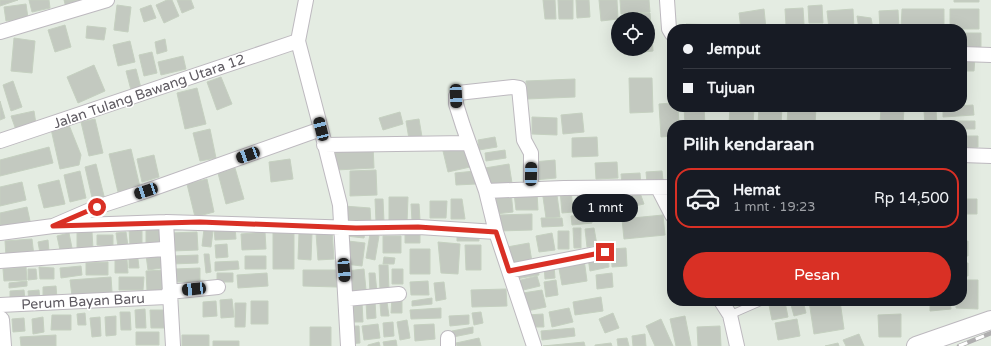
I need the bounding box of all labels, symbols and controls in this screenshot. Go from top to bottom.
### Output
map controls [611,12,655,56]
button: locate [611,12,655,56]
text: Jemput [707,40,761,58]
street label: Jalan Tulang Bawang Utara 12 [51,51,247,132]
text: Tujuan [707,79,755,97]
car [450,84,462,108]
car [312,116,330,142]
text: Pilih kendaraan [683,133,814,155]
car [235,145,261,165]
car [525,162,537,186]
icon: car [685,180,721,216]
text: Hemat [733,181,780,199]
car [133,182,159,200]
text: Rp 14,500 [874,189,949,207]
callout: 1 mnt [572,194,638,222]
route start [88,198,106,216]
text: 1 mnt · 19:23 [733,199,815,215]
text: 1 mnt [587,200,623,216]
route end [596,243,614,261]
button: Pesan [683,252,951,298]
car [337,258,351,282]
car [181,282,207,296]
street label: Perum Bayan Baru [21,290,145,313]

